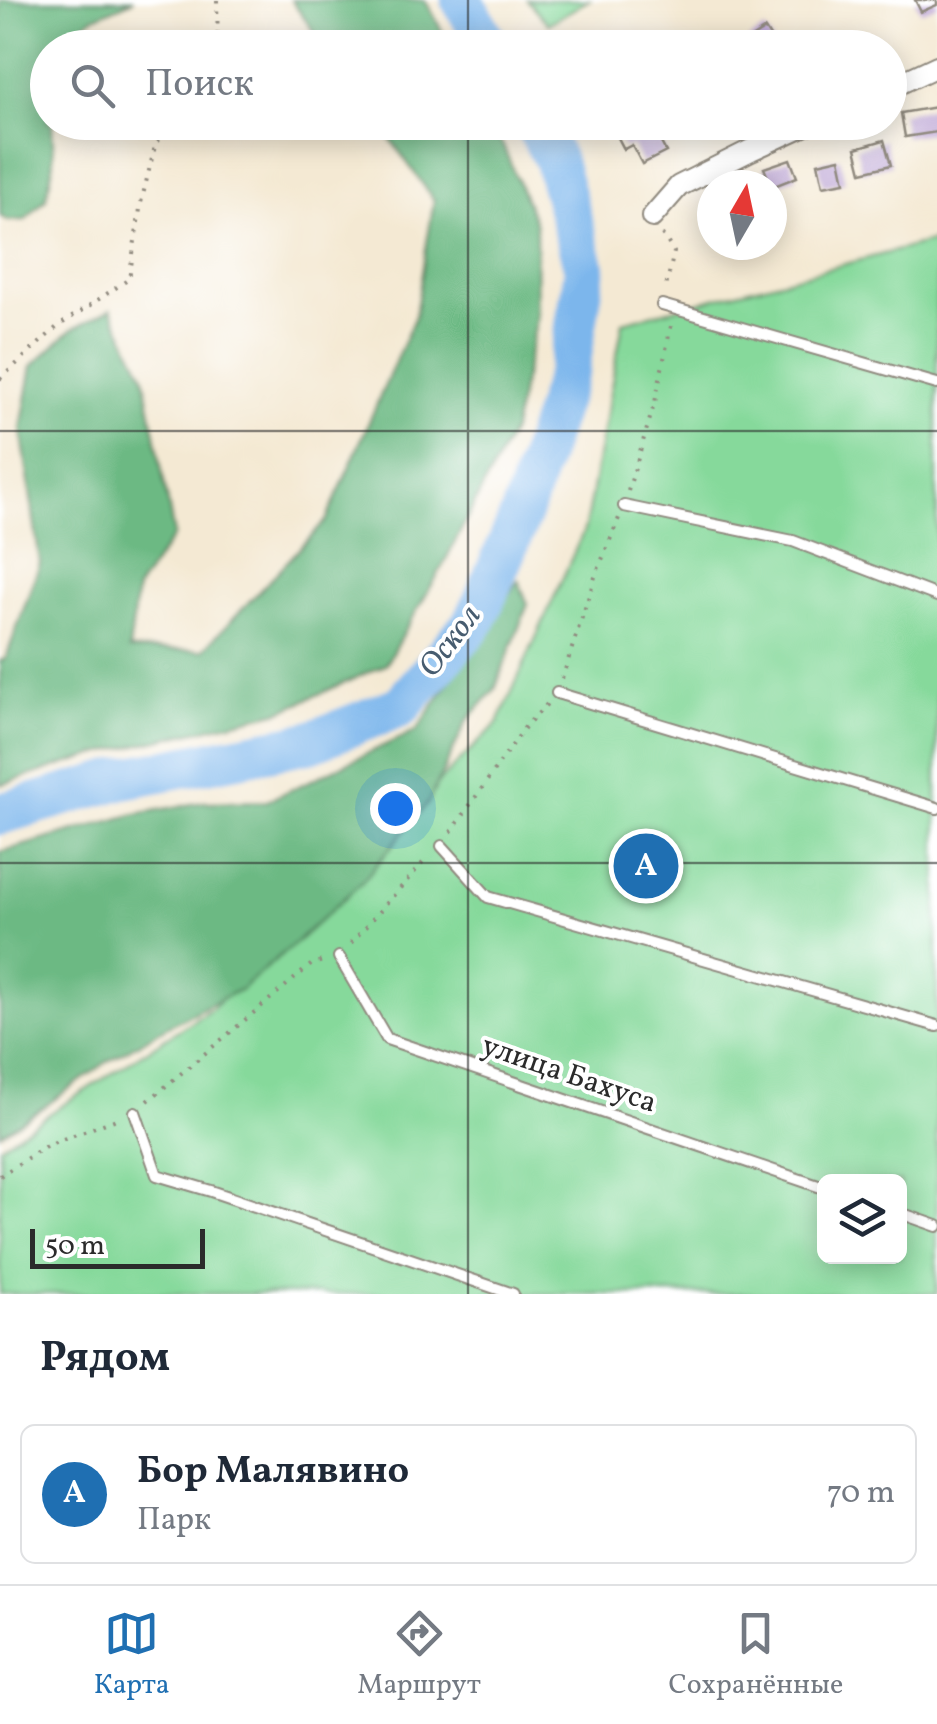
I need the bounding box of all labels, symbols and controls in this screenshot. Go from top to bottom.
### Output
search box [30,30,907,140]
icon: search [65,58,120,113]
text: Поиск [145,59,254,112]
north arrow [697,170,787,260]
water label: Оскол [409,597,493,687]
your location [370,783,421,834]
pin: A [614,828,678,904]
street label: улица Бахуса [476,1025,662,1125]
map controls [817,1174,907,1264]
button: layers [817,1174,907,1264]
scale bar [30,1224,205,1268]
text: 50 m [45,1227,105,1266]
text: Рядом [40,1330,170,1389]
text: Бор Малявино [137,1446,409,1499]
text: A [63,1472,86,1516]
text: 70 m [827,1472,895,1516]
text: Парк [137,1499,211,1543]
tab: Карта [94,1606,170,1705]
tab: Маршрут [357,1606,481,1705]
tab: Сохранённые [669,1606,843,1705]

